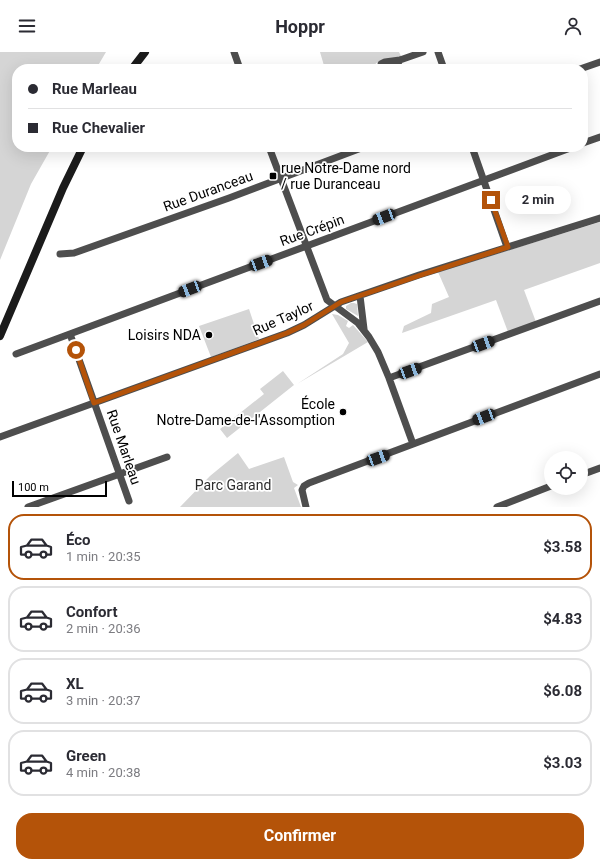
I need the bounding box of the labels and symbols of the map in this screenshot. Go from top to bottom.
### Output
place label: rue Notre-Dame nord / rue Duranceau [281,160,411,192]
street label: Rue Duranceau [161,167,255,215]
marker: rue Notre-Dame nord / rue Duranceau [268,171,278,181]
callout: 2 min [505,186,571,214]
route end [482,191,500,209]
car [371,207,397,227]
street label: Rue Crépin [278,211,346,249]
car [248,253,274,273]
car [177,279,203,299]
street label: Rue Taylor [250,297,316,338]
place label: Loisirs NDA [128,327,201,343]
marker: Loisirs NDA [204,330,214,340]
car [470,334,496,354]
route start [67,341,85,359]
car [397,361,423,381]
place label: École Notre-Dame-de-l'Assomption [157,395,335,428]
marker: École Notre-Dame-de-l'Assomption [338,407,348,417]
car [471,407,497,427]
street label: Rue Marleau [104,408,144,486]
car [365,448,391,468]
park label: Parc Garand [195,477,271,493]
scale bar [12,479,107,498]

